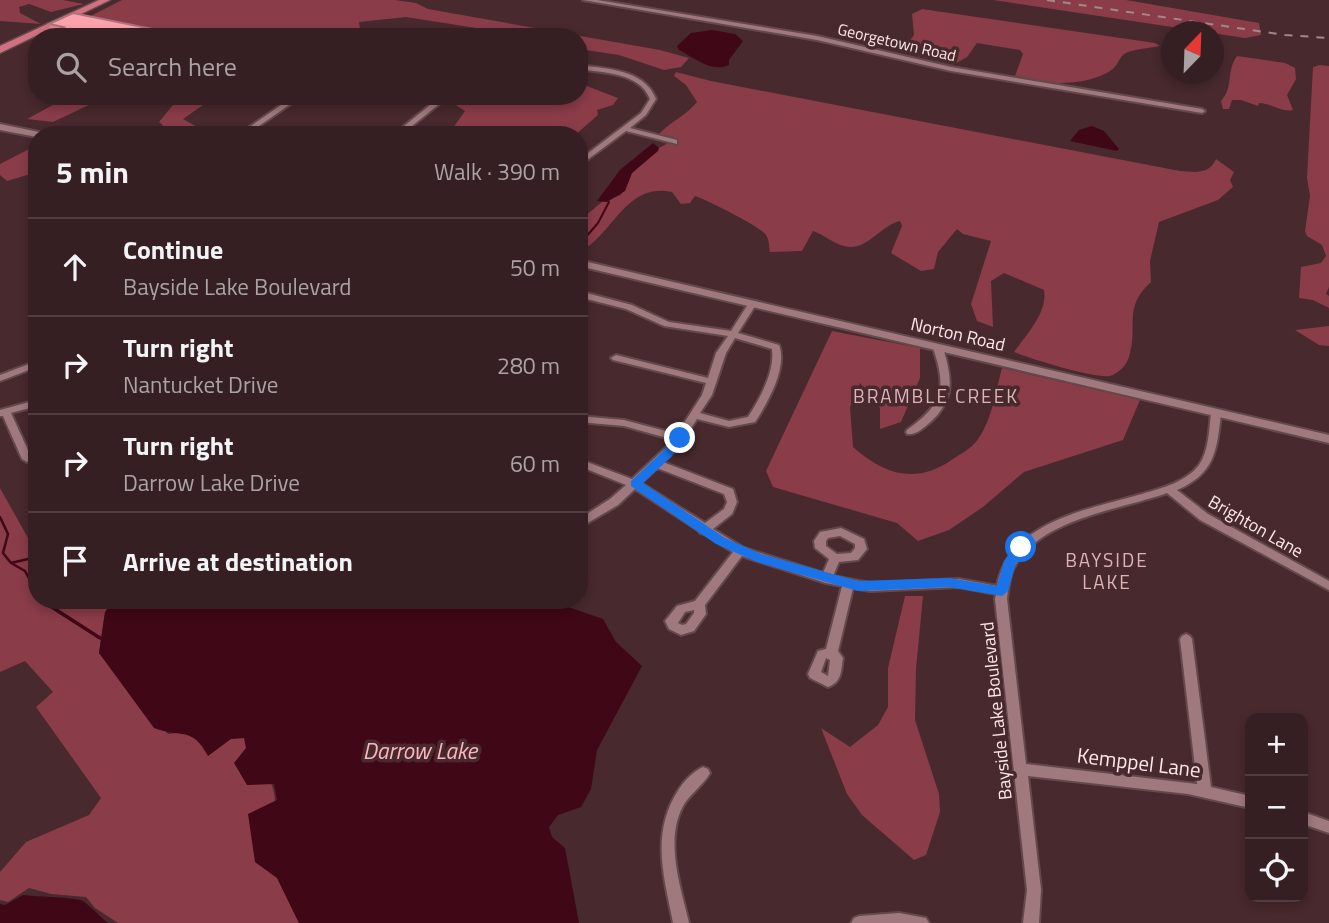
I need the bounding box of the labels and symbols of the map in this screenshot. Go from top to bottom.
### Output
street label: Georgetown Road [835,17,959,67]
north arrow [1161,21,1224,84]
street label: Norton Road [908,310,1008,358]
district label: BRAMBLE CREEK [853,381,1019,410]
route end [664,422,695,453]
street label: Brighton Lane [1203,488,1309,564]
route start [1005,531,1036,562]
district label: BAYSIDE LAKE [1065,545,1149,596]
street label: Bayside Lake Boulevard [973,621,1019,801]
water label: Darrow Lake [363,733,479,768]
street label: Kemppel Lane [1075,739,1203,785]

